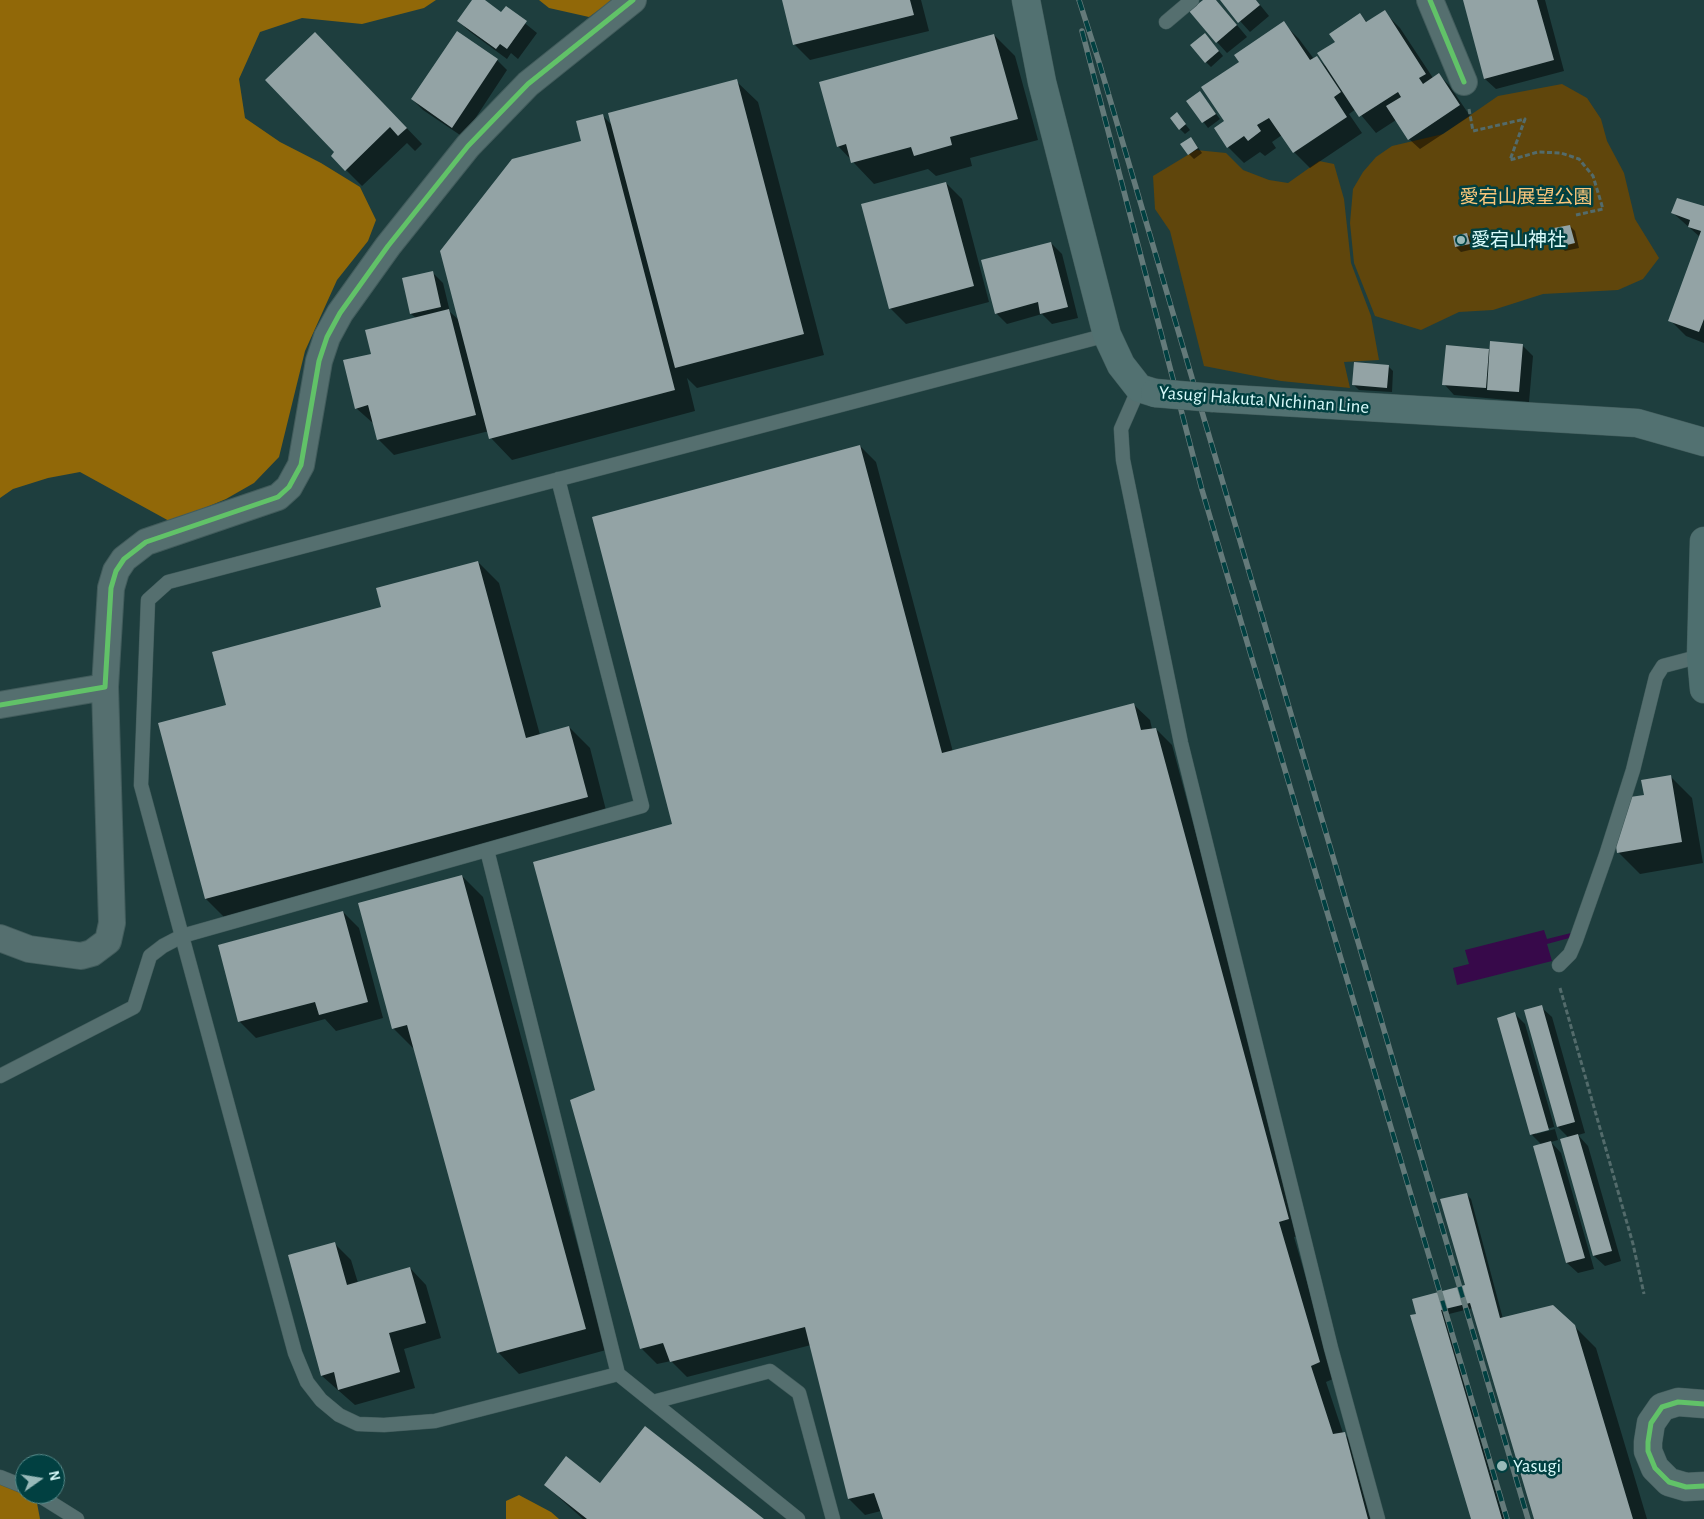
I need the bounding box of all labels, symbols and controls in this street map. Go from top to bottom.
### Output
park label: 愛宕山展望公園 [1460,186,1592,208]
place label: 愛宕山神社 [1471,229,1566,251]
marker: 愛宕山神社 [1455,234,1467,246]
street label: Yasugi Hakuta Nichinan Line [1158,381,1370,419]
north arrow [15,1454,65,1504]
place label: Yasugi [1513,1455,1561,1477]
marker: Yasugi [1495,1459,1509,1473]
text: N [46,1470,62,1482]

